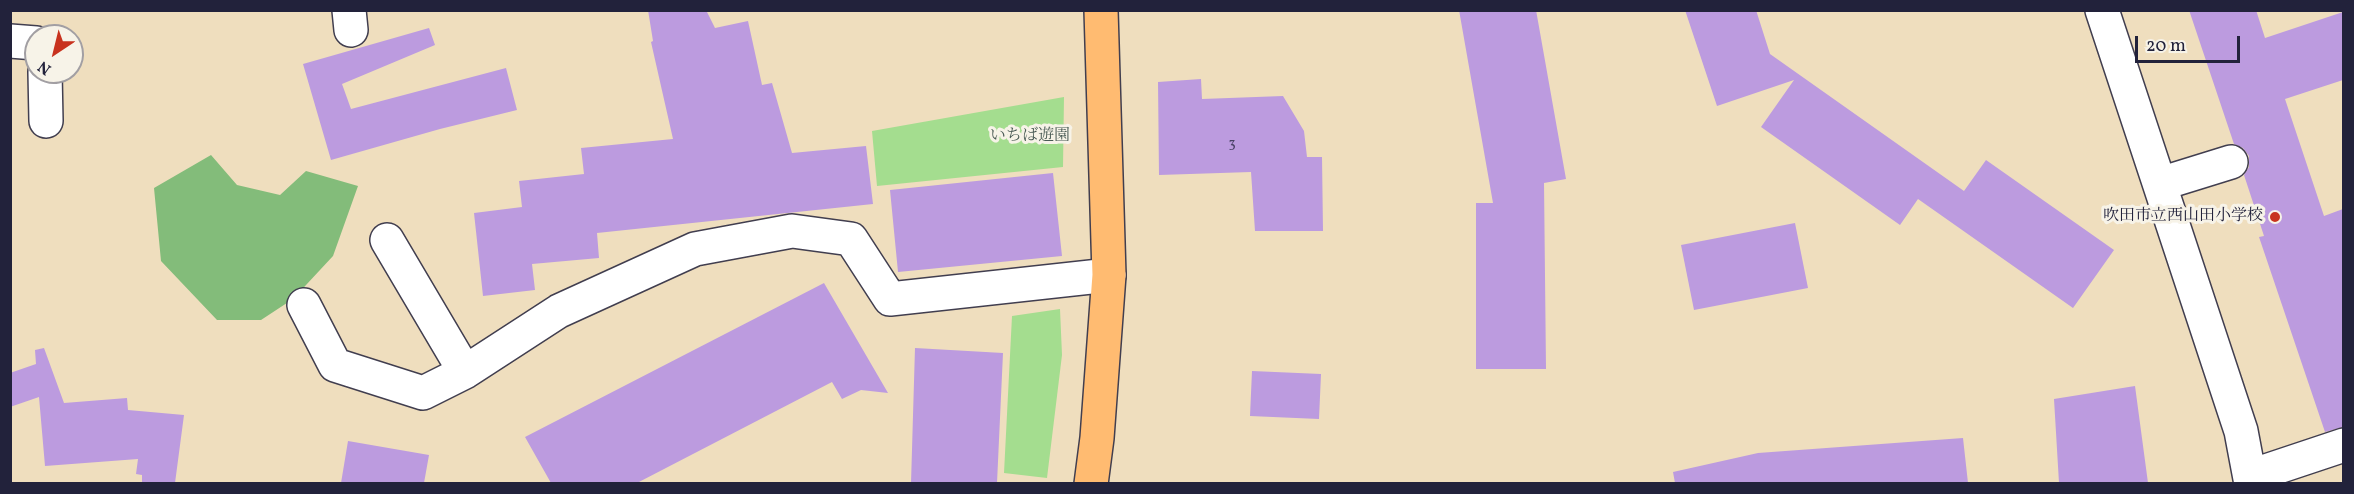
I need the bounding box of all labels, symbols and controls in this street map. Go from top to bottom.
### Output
north arrow [24,24,84,84]
scale bar [2138,24,2243,62]
text: 20 m [2146,34,2186,59]
text: N [34,55,56,79]
park label: いちば遊園 [990,127,1070,147]
house number: 3 [1228,136,1236,152]
place label: 吹田市立西山田小学校 [2103,207,2263,227]
marker: 吹田市立西山田小学校 [2268,210,2282,224]

